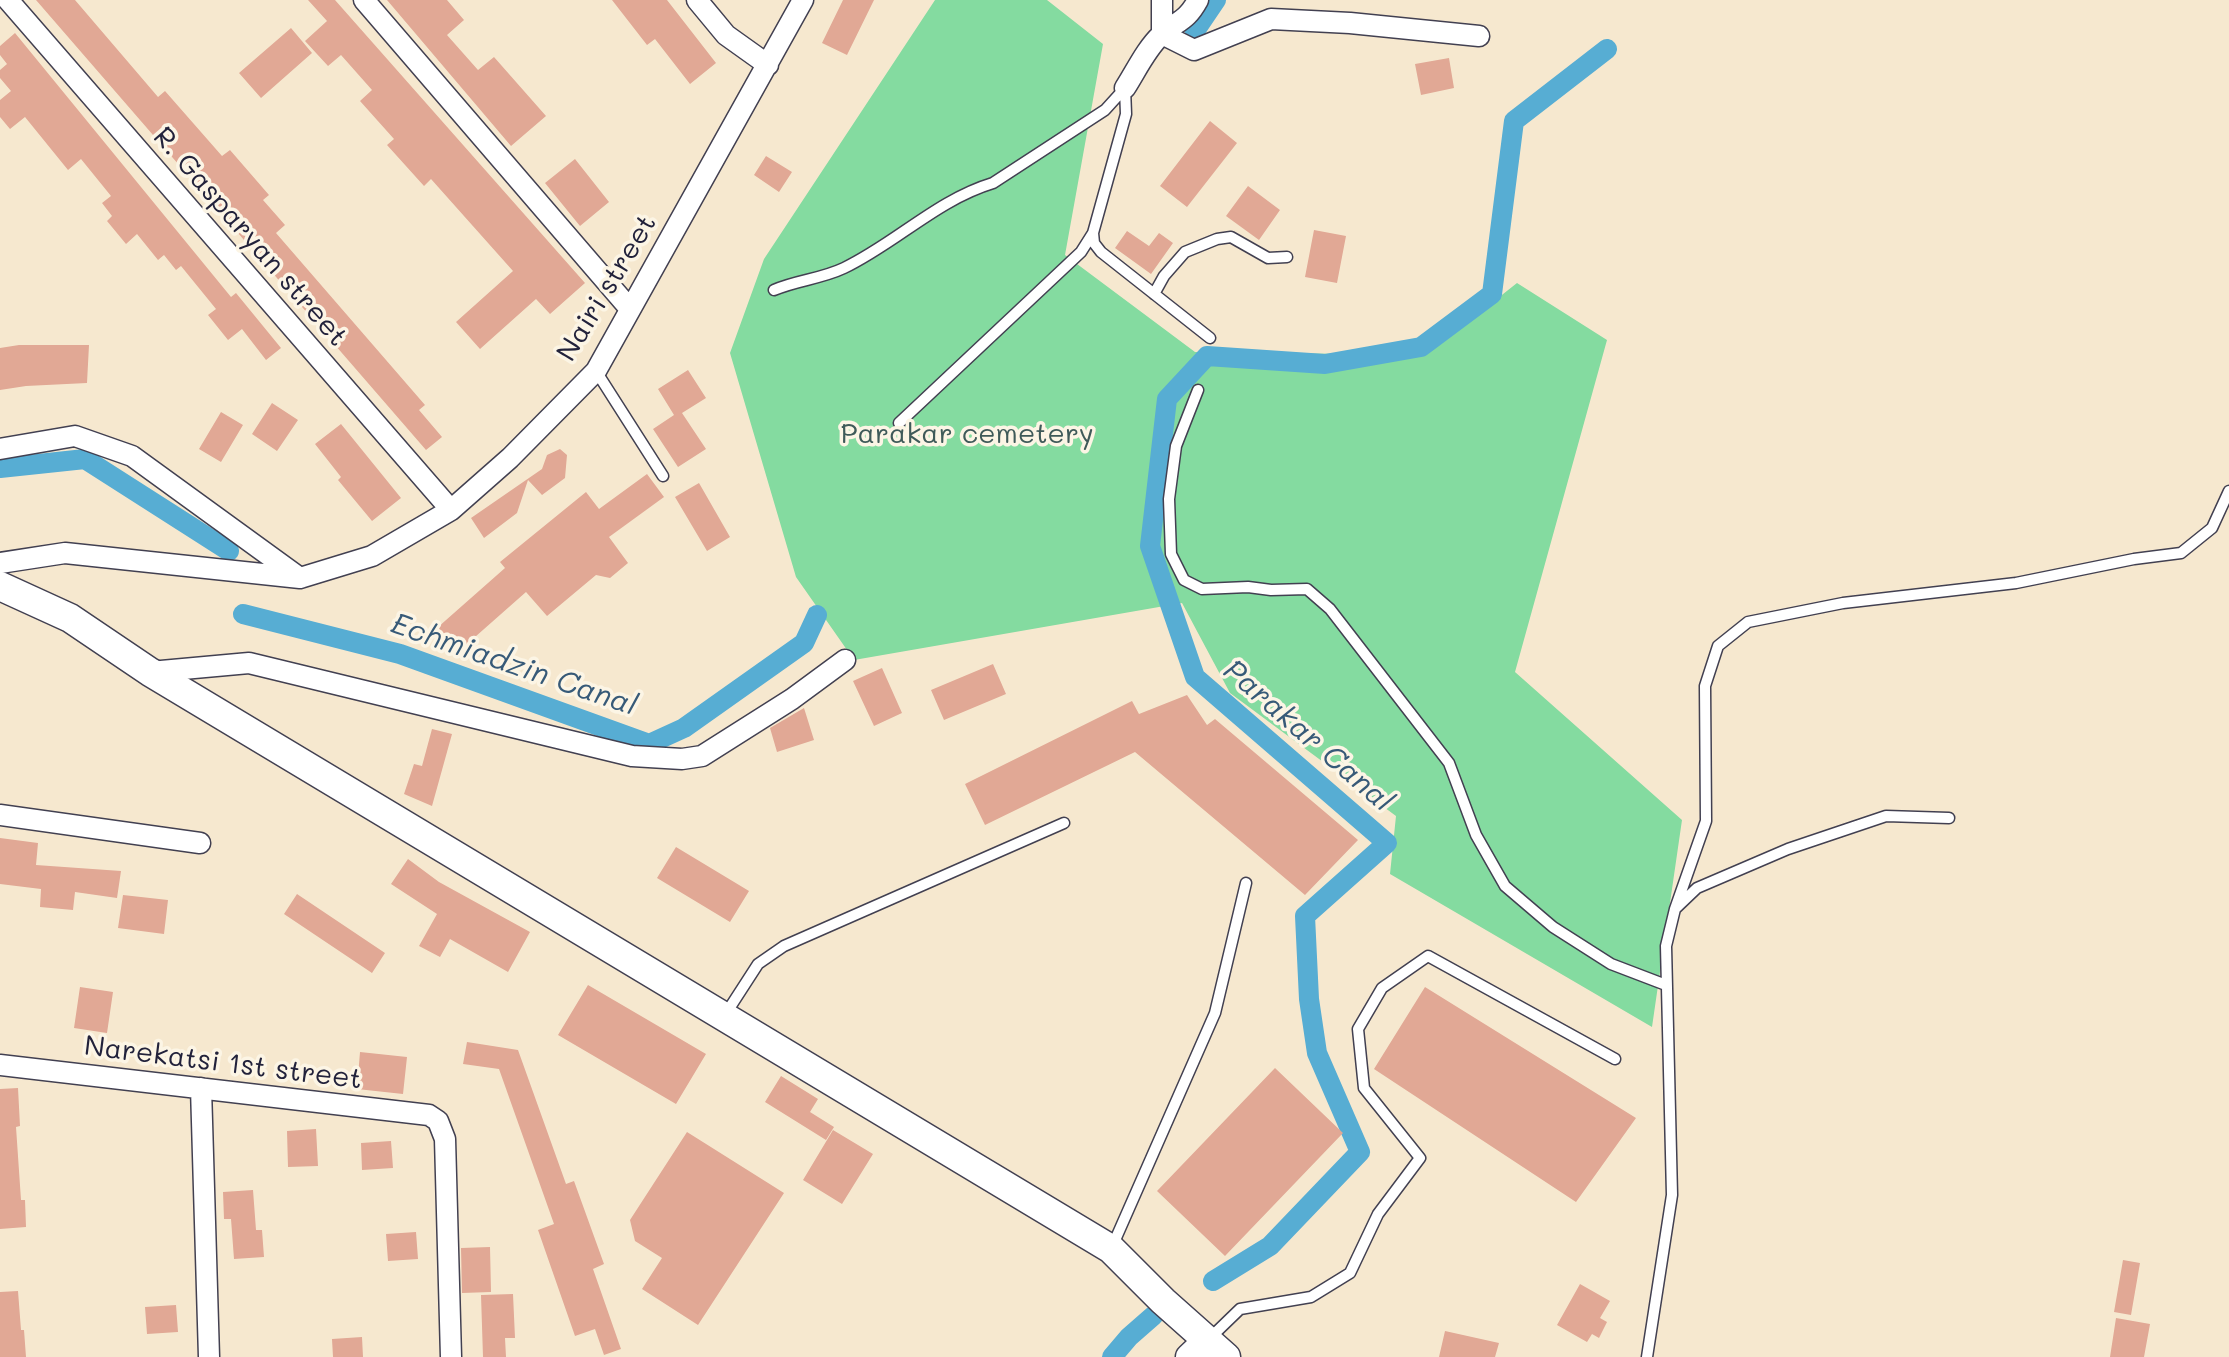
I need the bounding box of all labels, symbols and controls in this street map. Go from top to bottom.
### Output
street label: R. Gasparyan street [146,121,354,353]
street label: Nairi street [550,209,664,367]
park label: Parakar cemetery [840,417,1094,451]
water label: Echmiadzin Canal [386,606,642,724]
water label: Parakar Canal [1216,653,1400,819]
street label: Narekatsi 1st street [82,1029,364,1097]

